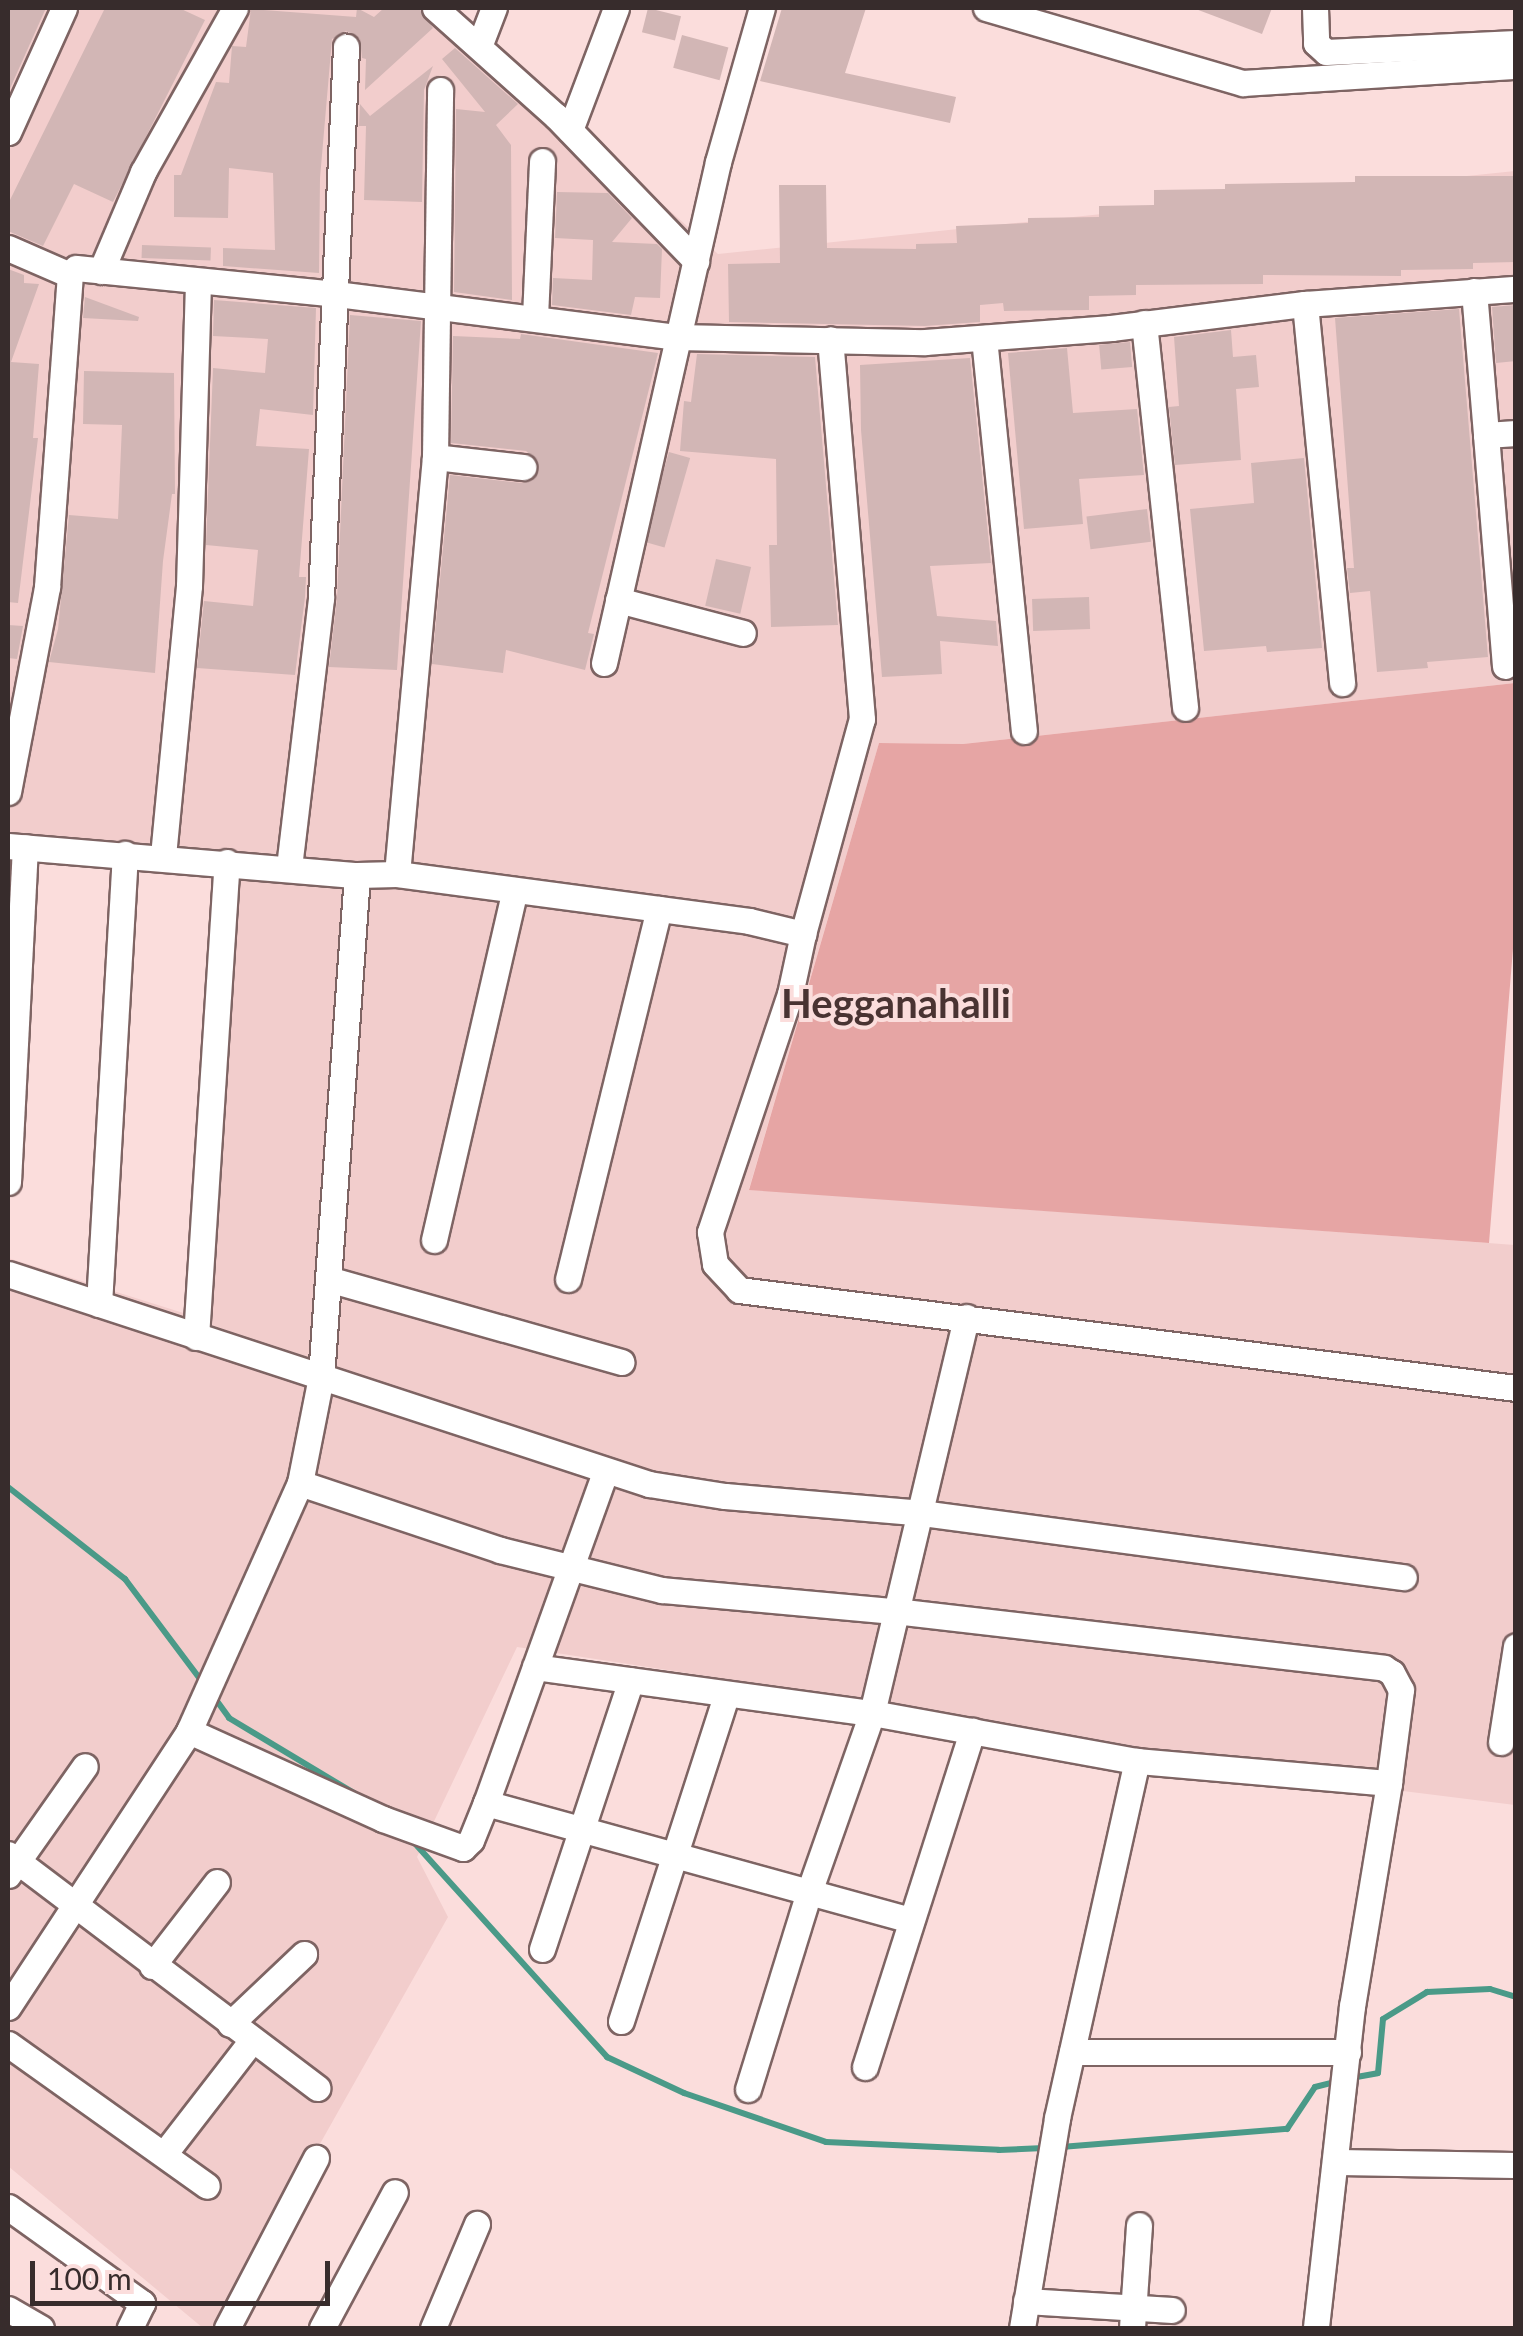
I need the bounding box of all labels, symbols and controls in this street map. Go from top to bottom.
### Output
district label: Hegganahalli [781,979,1011,1027]
scale bar [35,2241,335,2303]
text: 100 m [47,2260,132,2296]

